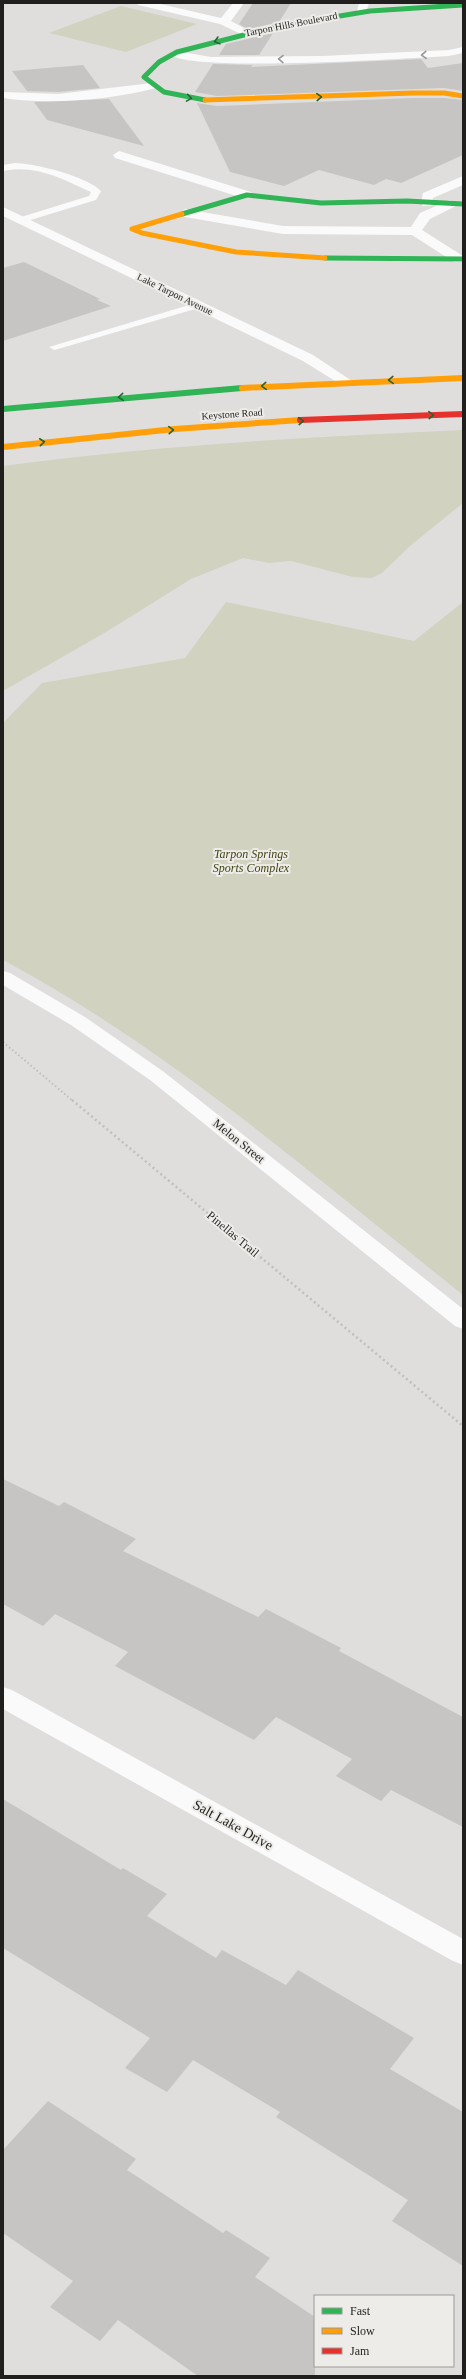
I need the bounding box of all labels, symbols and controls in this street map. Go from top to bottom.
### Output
street label: Tarpon Hills Boulevard [244,10,338,38]
one-way arrow [214,36,221,45]
one-way arrow [421,50,428,59]
one-way arrow [278,55,284,64]
one-way arrow [186,93,192,102]
one-way arrow [316,93,322,102]
street label: Lake Tarpon Avenue [135,271,215,317]
one-way arrow [388,376,394,384]
one-way arrow [261,382,267,391]
one-way arrow [118,392,124,401]
street label: Keystone Road [201,406,263,422]
one-way arrow [428,410,434,419]
one-way arrow [298,416,304,425]
one-way arrow [168,425,174,434]
one-way arrow [39,438,45,447]
park label: Tarpon Springs Sports Complex [213,847,290,875]
street label: Melon Street [210,1116,268,1166]
street label: Pinellas Trail [204,1208,262,1260]
street label: Salt Lake Drive [191,1797,275,1853]
legend [314,2295,454,2367]
text: Fast [350,2304,371,2318]
text: Slow [350,2324,375,2338]
text: Jam [350,2344,370,2358]

